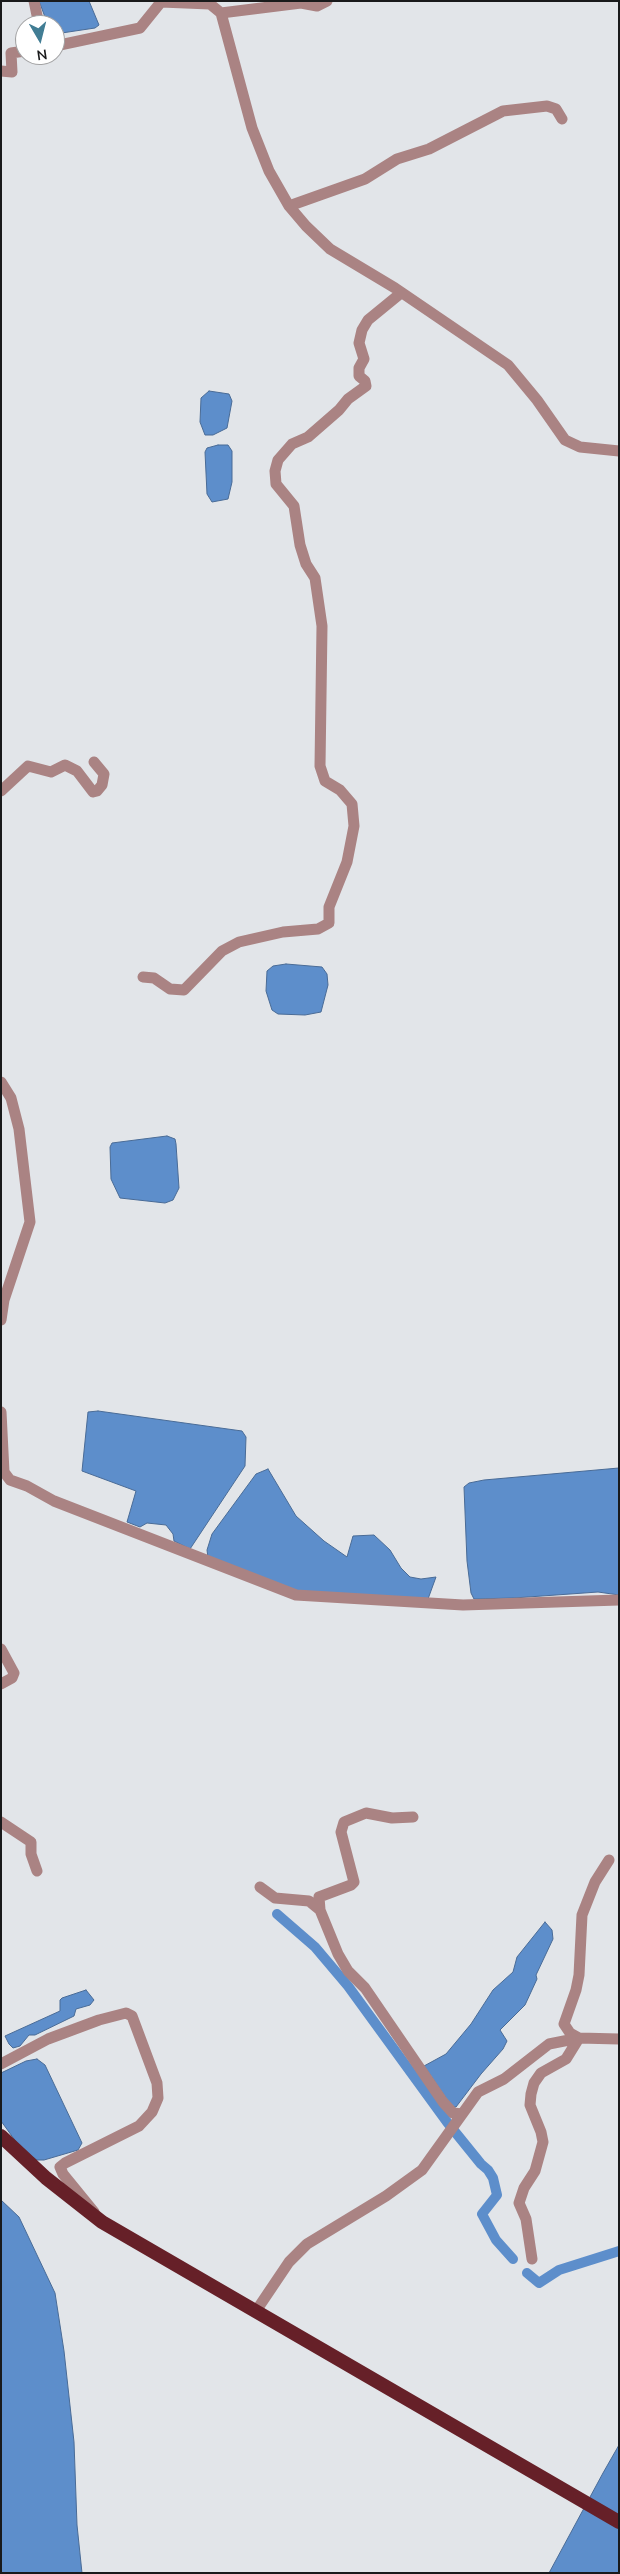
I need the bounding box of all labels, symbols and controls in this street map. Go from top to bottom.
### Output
north arrow [15,15,65,65]
text: N [36,44,49,64]

